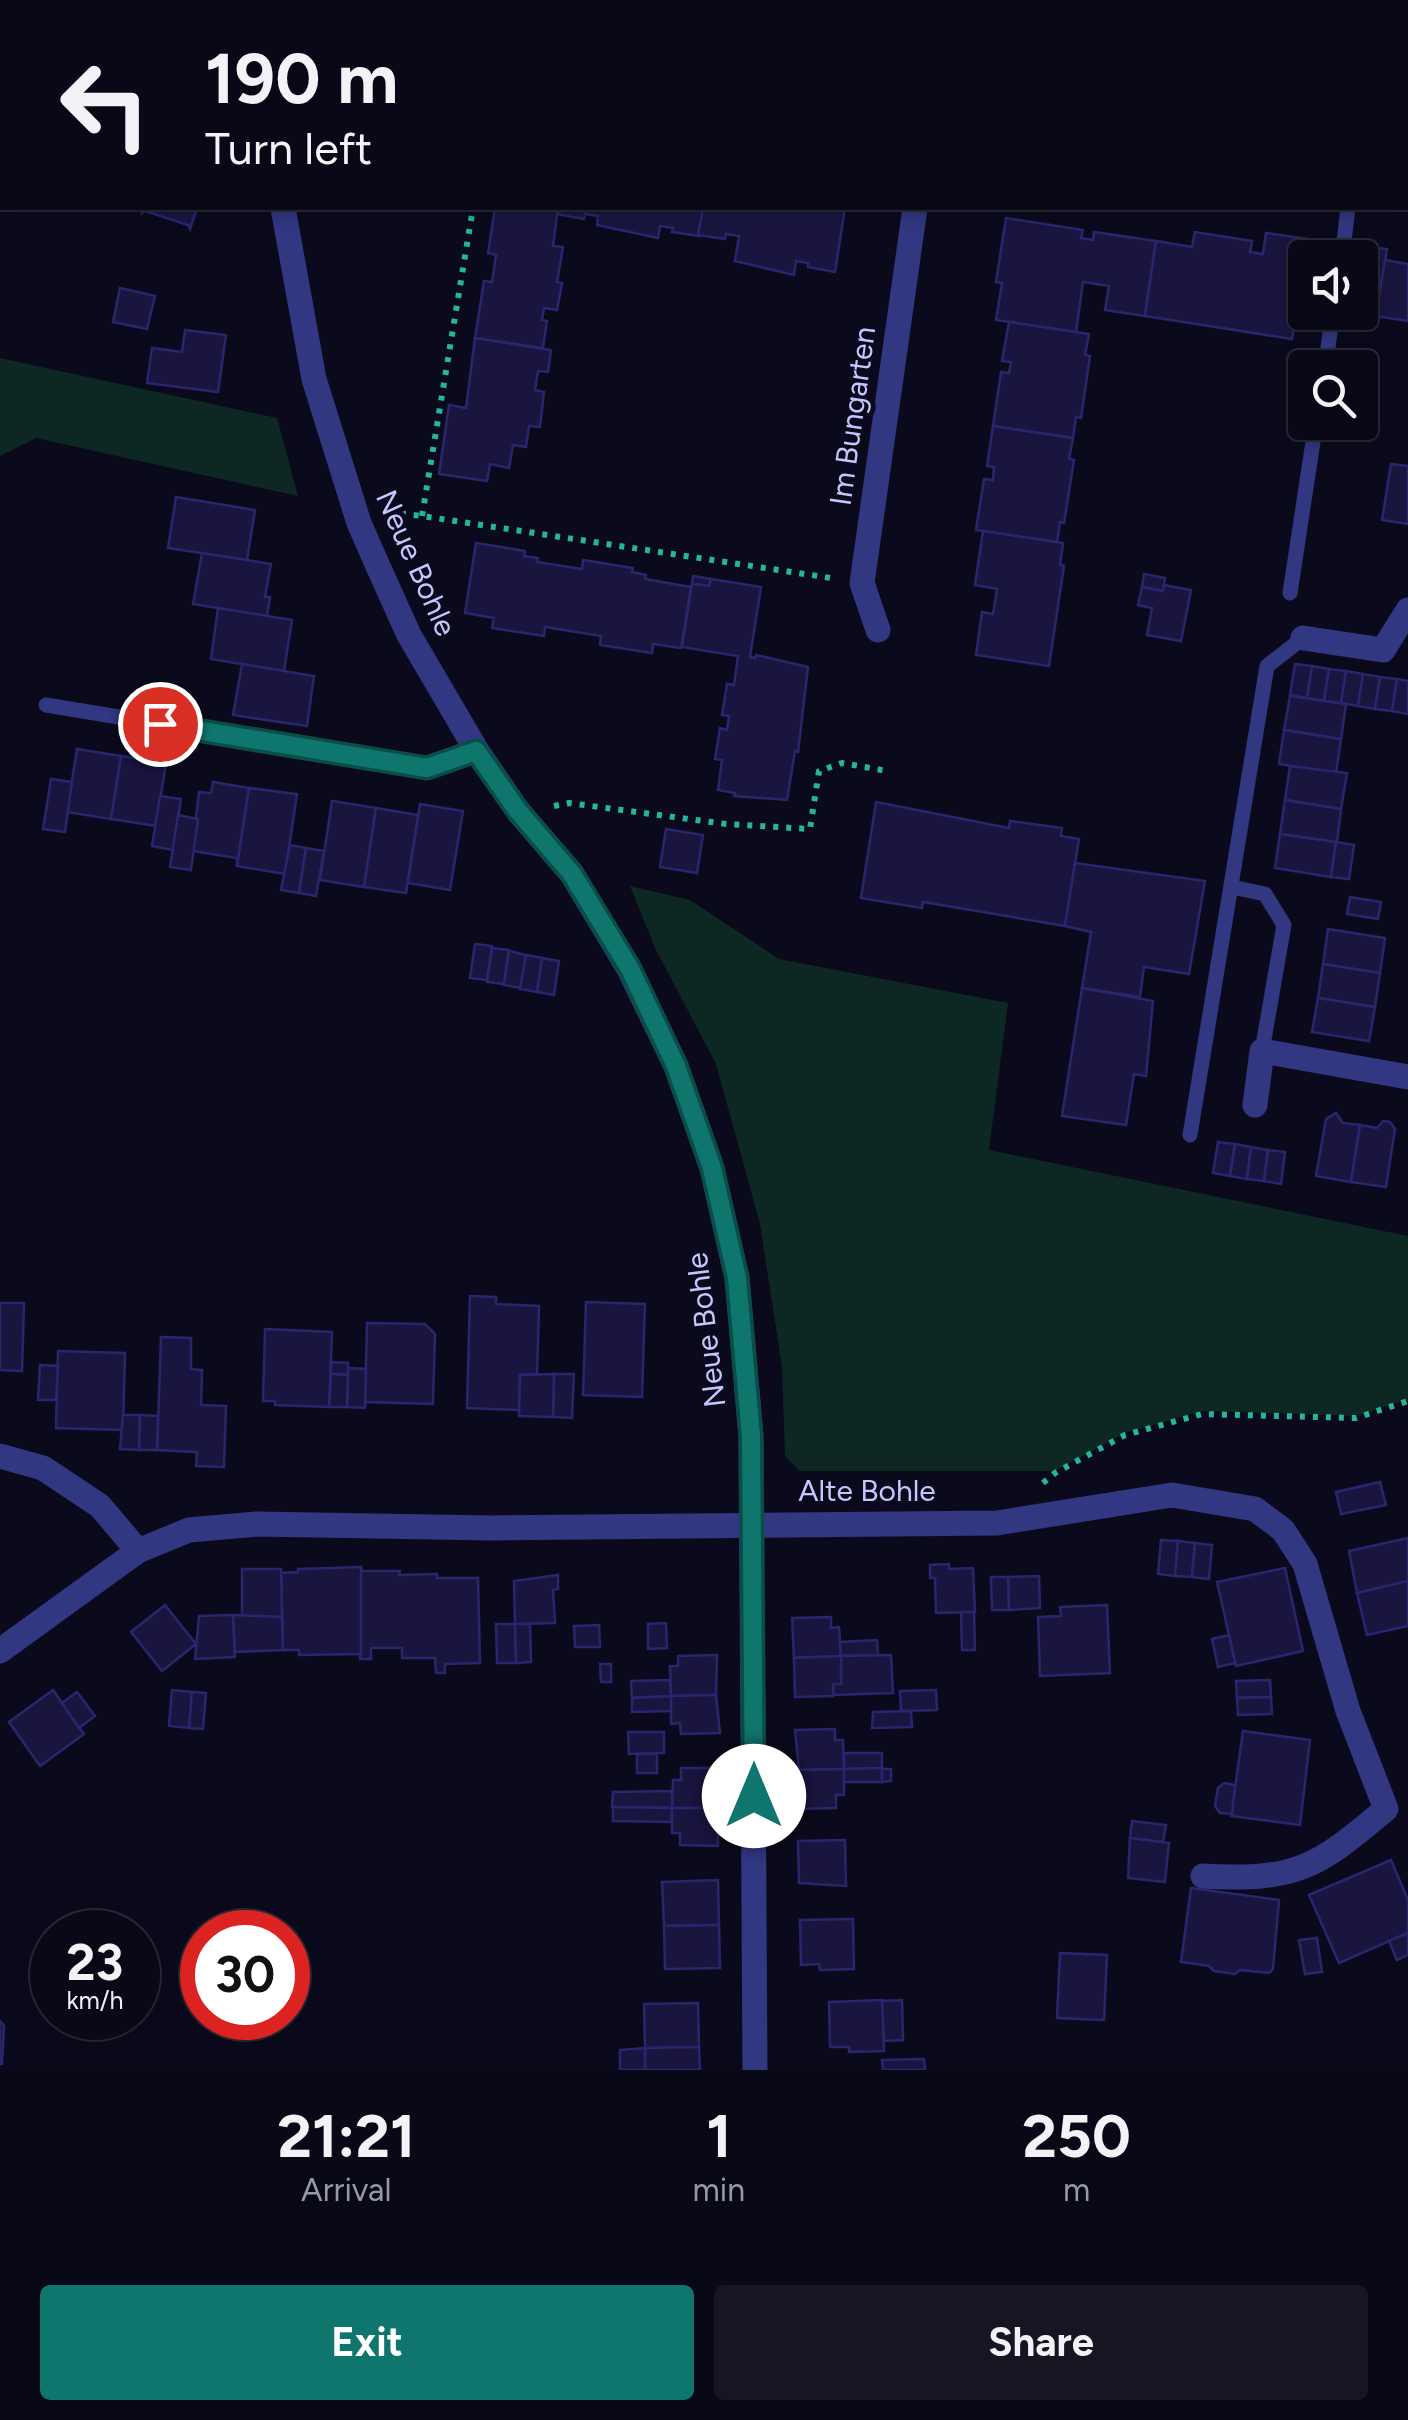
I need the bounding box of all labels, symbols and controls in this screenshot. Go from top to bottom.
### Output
text: 190 m [205,36,398,121]
icon: left [40,40,170,170]
text: Turn left [205,121,372,175]
map controls [1288,240,1378,440]
button: sound [1288,240,1378,330]
street label: Im Bungarten [822,324,883,508]
button: search [1288,350,1378,440]
street label: Neue Bohle [368,484,465,641]
pin [118,682,203,767]
icon: arrive [133,697,188,752]
street label: Neue Bohle [678,1251,733,1410]
street label: Alte Bohle [798,1472,936,1509]
position arrow [702,1744,806,1848]
speed limit sign: 30 [180,1910,310,2040]
text: 23 [67,1932,123,1993]
text: km/h [66,1985,124,2015]
text: 21:21 [277,2100,415,2172]
text: 1 [706,2100,732,2172]
text: 250 [1022,2100,1131,2172]
text: Arrival [301,2171,391,2209]
text: min [693,2171,745,2209]
text: m [1063,2171,1090,2209]
button: Exit [40,2285,694,2400]
button: Share [714,2285,1368,2400]

